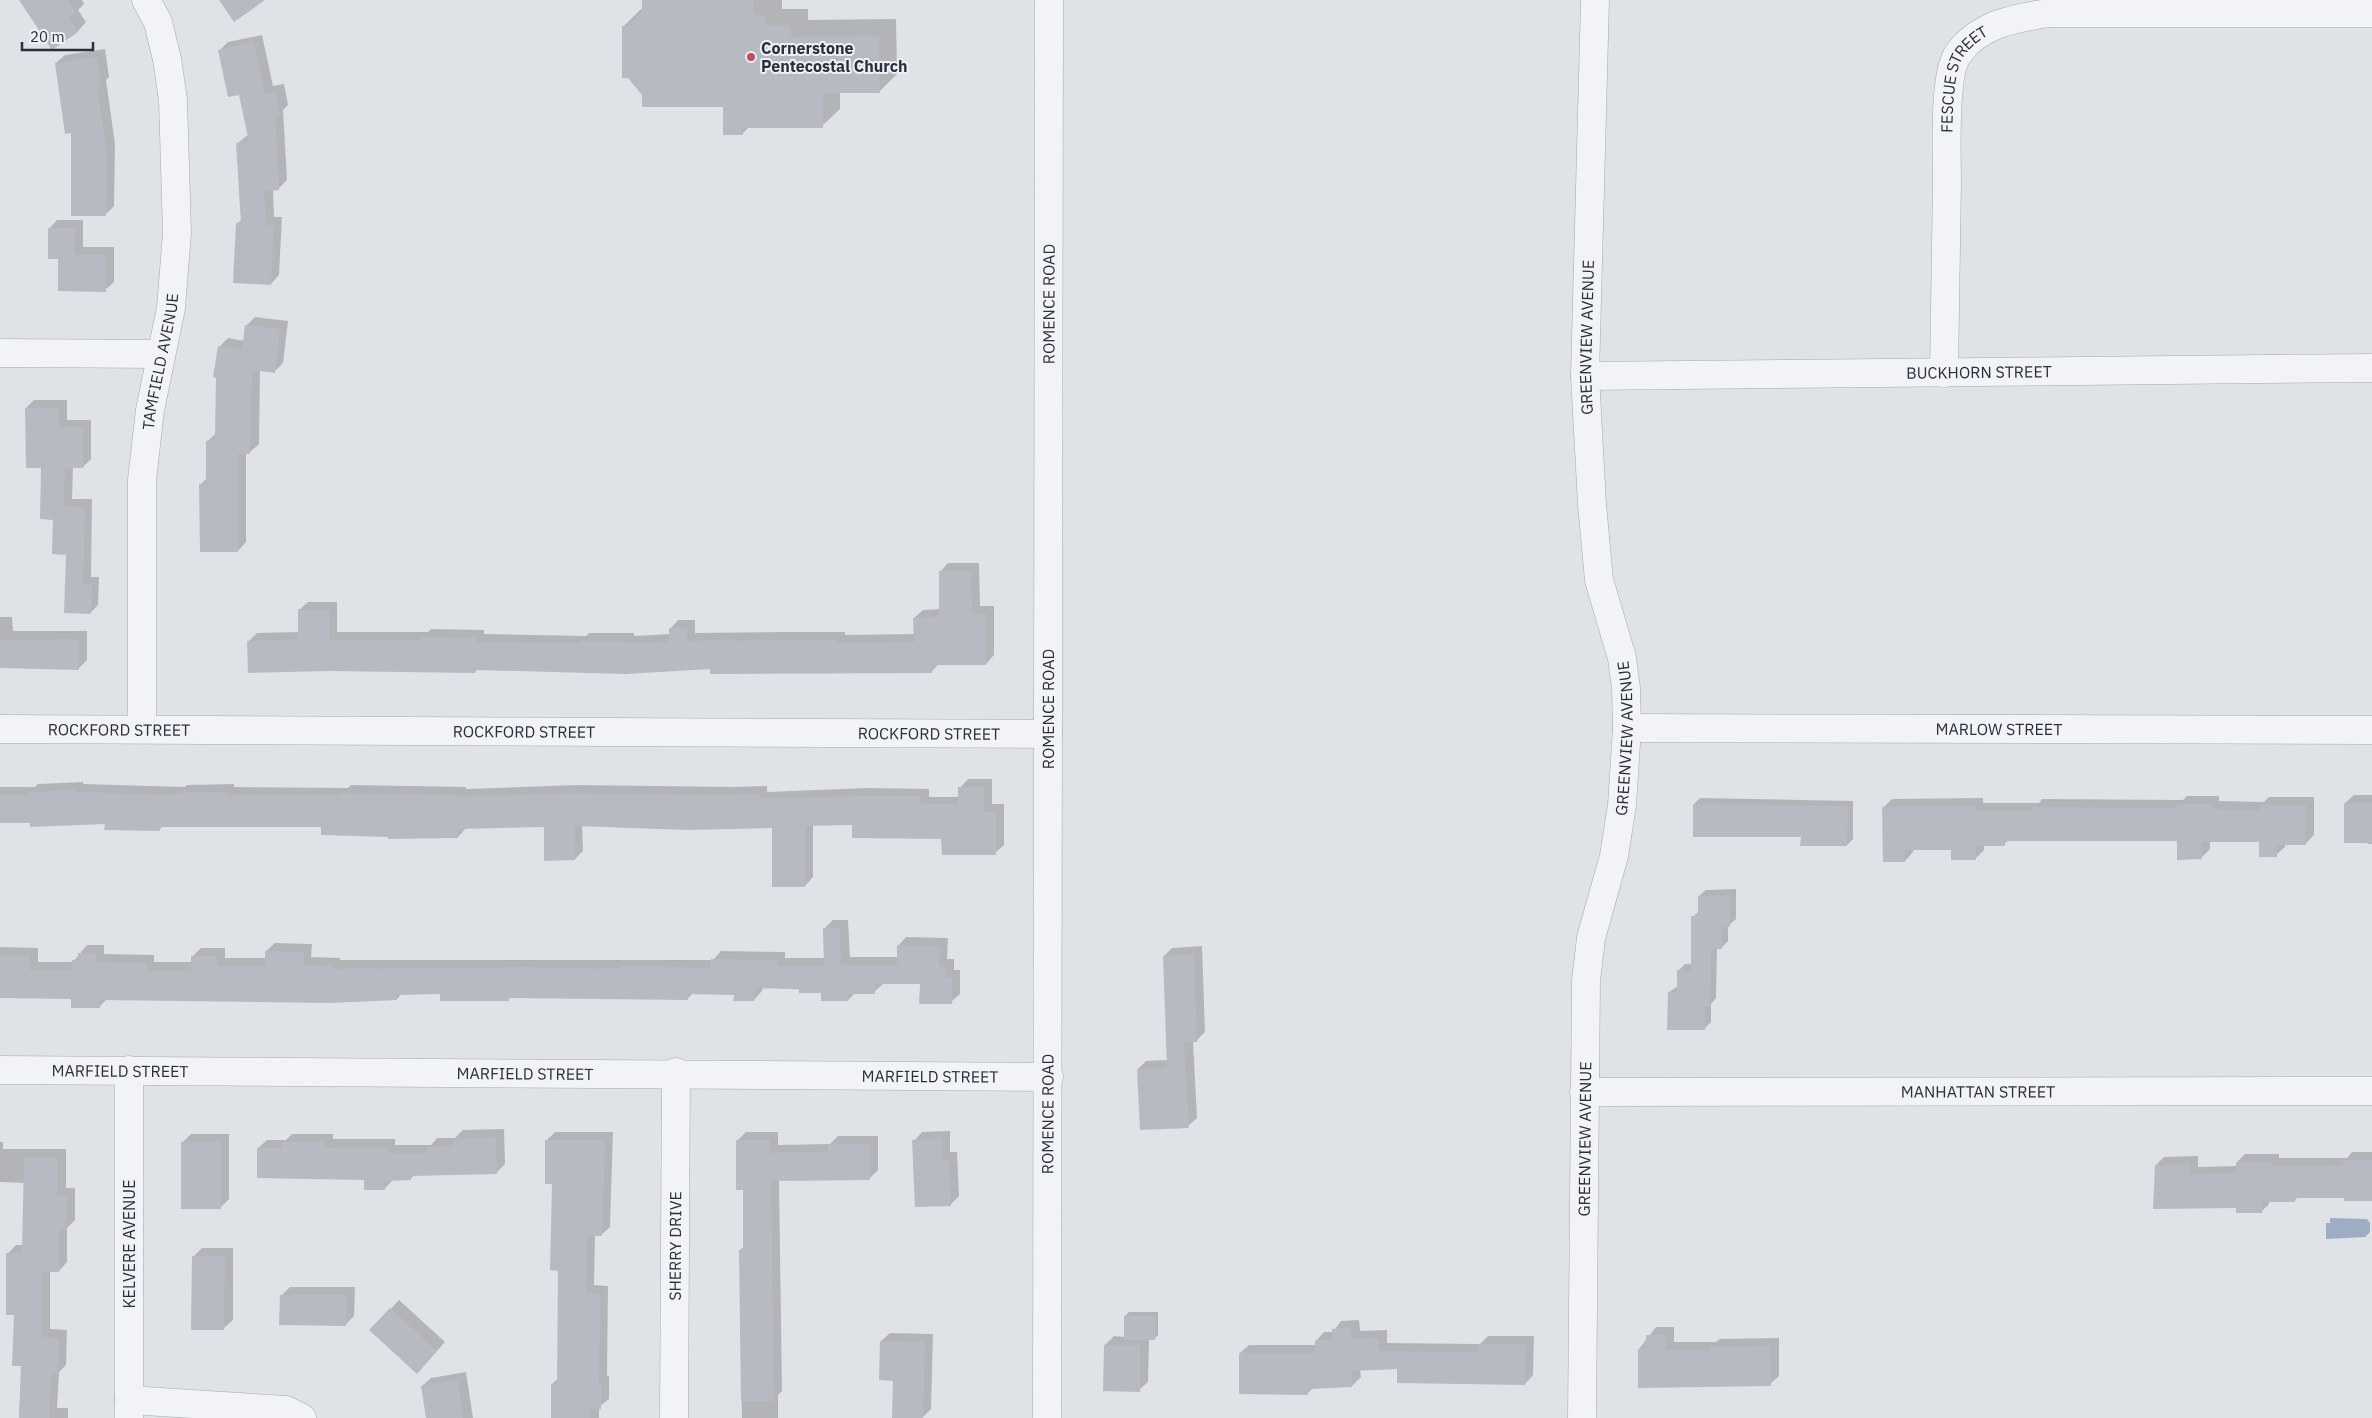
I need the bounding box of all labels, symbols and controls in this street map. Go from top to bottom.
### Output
scale bar [22,20,94,52]
street label: FESCUE STREET [1937,21,1991,133]
text: 20 m [30,27,65,46]
place label: Cornerstone Pentecostal Church [761,38,907,76]
marker: Cornerstone Pentecostal Church [745,51,757,63]
street label: ROMENCE ROAD [1038,244,1059,364]
street label: GREENVIEW AVENUE [1575,260,1598,415]
street label: TAMFIELD AVENUE [138,292,182,431]
street label: BUCKHORN STREET [1906,361,2052,383]
street label: ROMENCE ROAD [1038,649,1058,769]
street label: GREENVIEW AVENUE [1610,660,1637,817]
street label: ROCKFORD STREET [48,719,190,740]
street label: MARLOW STREET [1936,719,2062,739]
street label: ROCKFORD STREET [453,721,595,742]
street label: ROCKFORD STREET [858,723,1000,744]
street label: ROMENCE ROAD [1037,1054,1058,1174]
street label: MARFIELD STREET [51,1060,189,1081]
street label: GREENVIEW AVENUE [1574,1061,1595,1217]
street label: MARFIELD STREET [456,1063,594,1084]
street label: MARFIELD STREET [861,1066,999,1087]
street label: MANHATTAN STREET [1901,1081,2055,1102]
street label: KELVERE AVENUE [119,1179,139,1309]
street label: SHERRY DRIVE [665,1191,685,1301]

